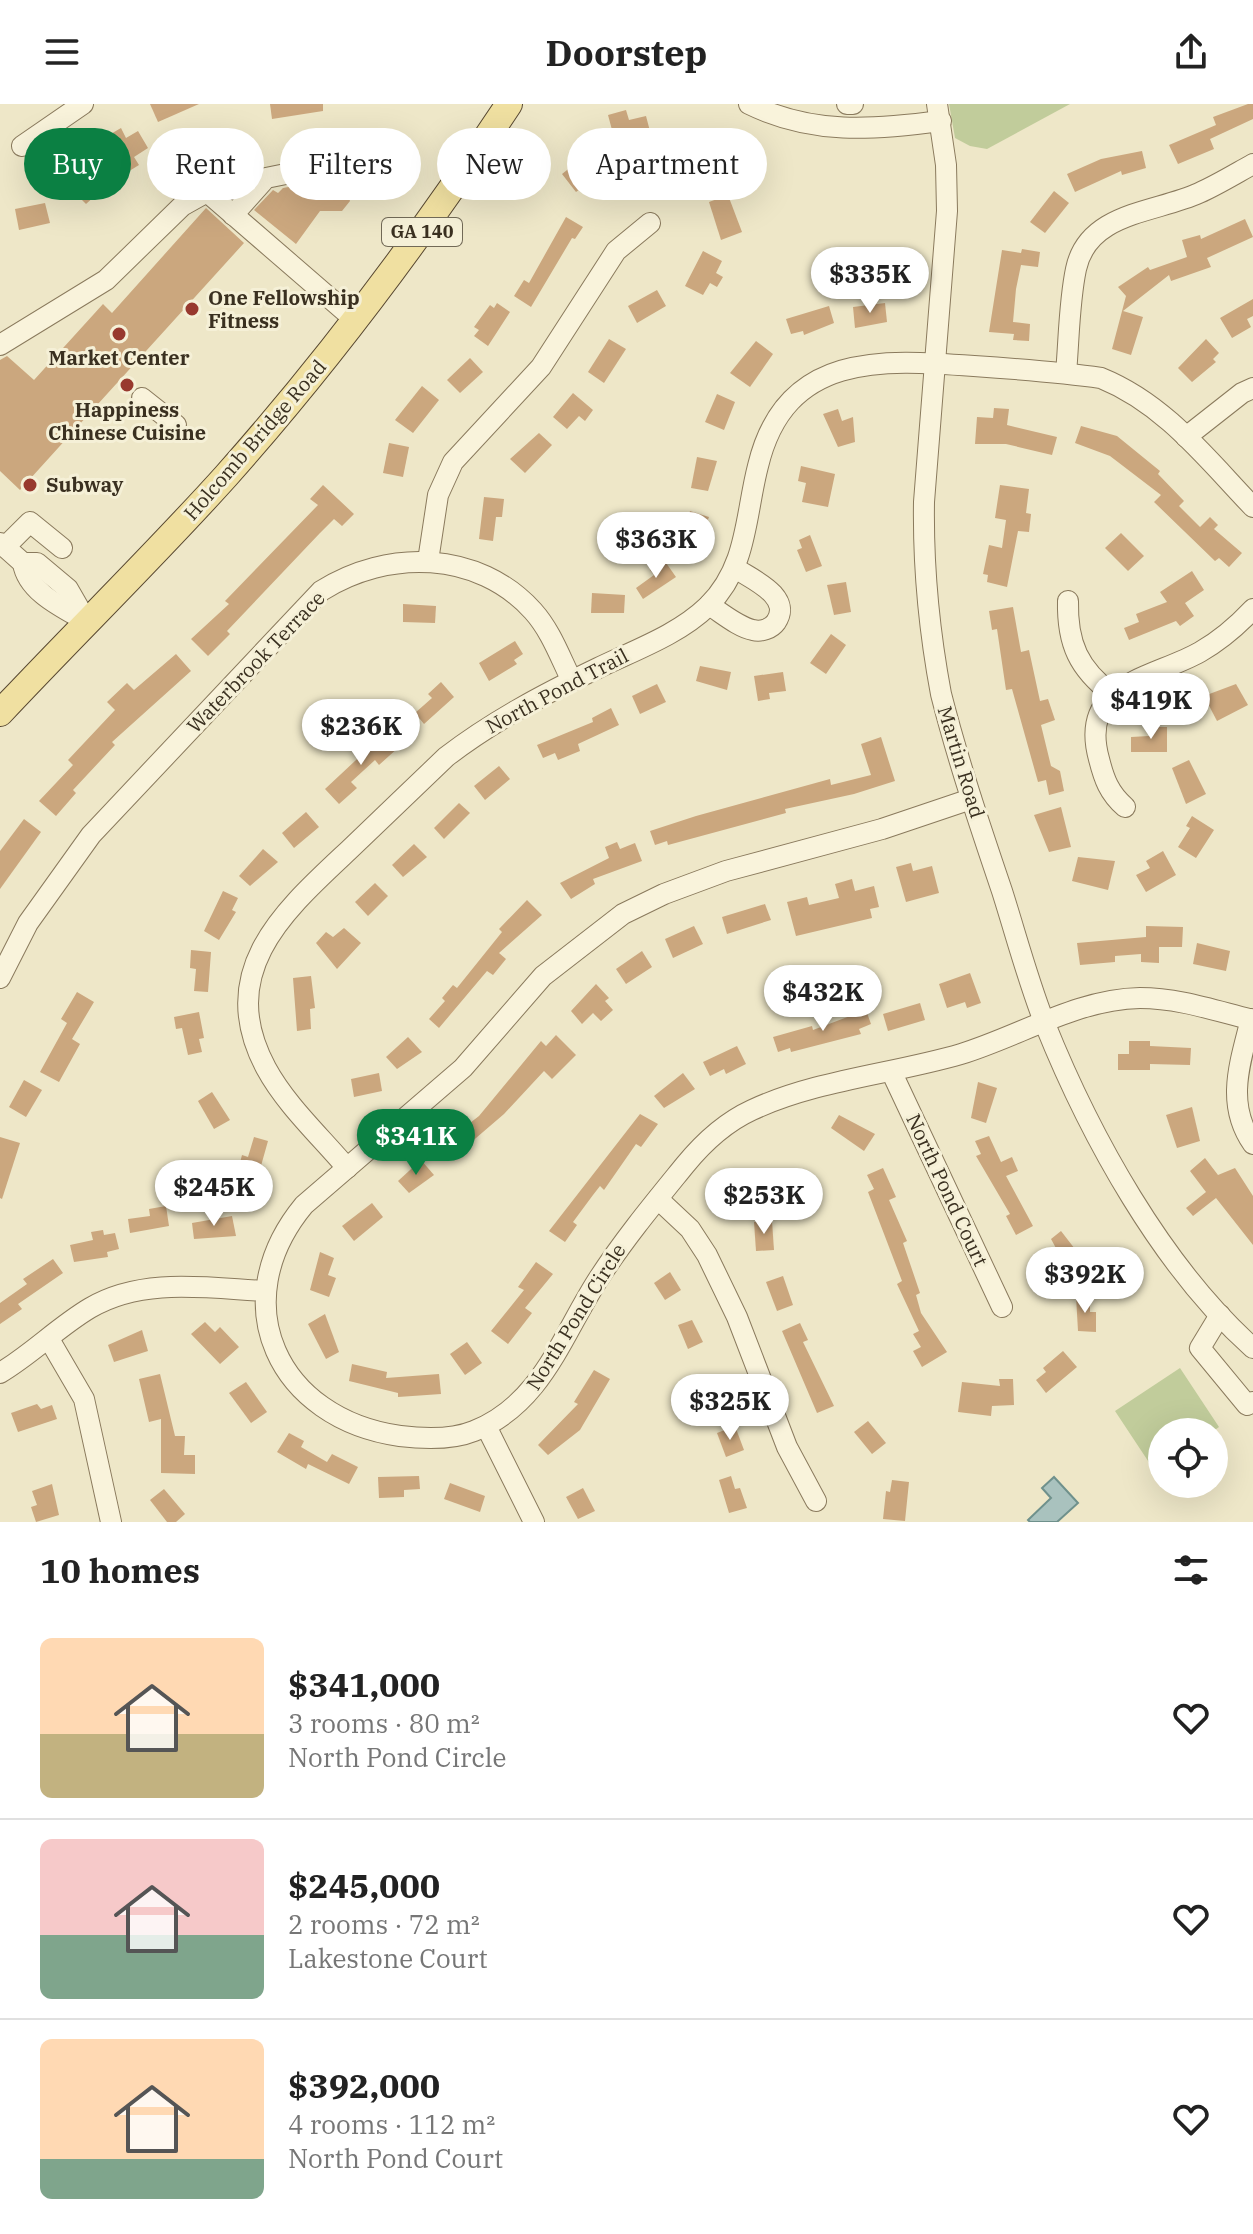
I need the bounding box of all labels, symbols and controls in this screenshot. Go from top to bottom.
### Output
text: Doorstep [546,29,707,76]
icon: menu [40,30,84,74]
icon: share [1169,30,1213,74]
chip: Buy [24,128,131,200]
chip: Rent [147,128,264,200]
chip: Filters [280,128,421,200]
chip: New [437,128,551,200]
chip: Apartment [567,128,767,200]
road number: GA 140 [382,218,462,246]
pin: $335K [814,247,926,315]
text: $335K [829,256,911,290]
place label: One Fellowship Fitness [208,284,360,334]
marker: One Fellowship Fitness [183,300,201,318]
marker: Market Center [110,325,128,343]
place label: Market Center [48,344,190,371]
street label: Holcomb Bridge Road [177,354,332,526]
marker: Happiness Chinese Cuisine [118,376,136,394]
place label: Happiness Chinese Cuisine [48,396,206,446]
place label: Subway [46,471,124,498]
marker: Subway [21,476,39,494]
pin: $363K [600,512,712,580]
text: $363K [615,521,697,555]
street label: Waterbrook Terrace [181,585,331,739]
street label: North Pond Trail [481,642,633,740]
pin: $419K [1095,673,1207,741]
text: $419K [1110,682,1192,716]
pin: $236K [305,699,417,767]
street label: Martin Road [932,702,991,821]
text: $236K [320,708,402,742]
pin: $432K [767,965,879,1033]
text: $432K [782,974,864,1008]
pin: $341K [360,1109,472,1177]
street label: North Pond Court [900,1109,995,1270]
text: $341K [375,1118,457,1152]
pin: $245K [158,1160,270,1228]
pin: $253K [708,1168,820,1236]
text: $245K [173,1169,255,1203]
text: $253K [723,1177,805,1211]
street label: North Pond Circle [520,1238,632,1395]
pin: $392K [1029,1247,1141,1315]
text: $392K [1044,1256,1126,1290]
pin: $325K [674,1374,786,1442]
text: $325K [689,1383,771,1417]
map controls [1148,1418,1228,1498]
button: locate [1148,1418,1228,1498]
text: 10 homes [40,1548,200,1592]
icon: filters [1169,1548,1213,1592]
text: $341,000 [288,1662,440,1706]
icon: home [104,1670,200,1766]
icon: heart [1169,1696,1213,1740]
text: 3 rooms · 80 m² [288,1706,480,1740]
text: North Pond Circle [288,1740,507,1774]
text: $245,000 [288,1863,440,1907]
icon: home [104,1871,200,1967]
icon: heart [1169,1897,1213,1941]
text: 2 rooms · 72 m² [288,1907,480,1941]
text: Lakestone Court [288,1941,488,1975]
text: $392,000 [288,2063,440,2107]
icon: home [104,2071,200,2167]
icon: heart [1169,2097,1213,2141]
text: 4 rooms · 112 m² [288,2107,495,2141]
text: North Pond Court [288,2141,503,2175]

